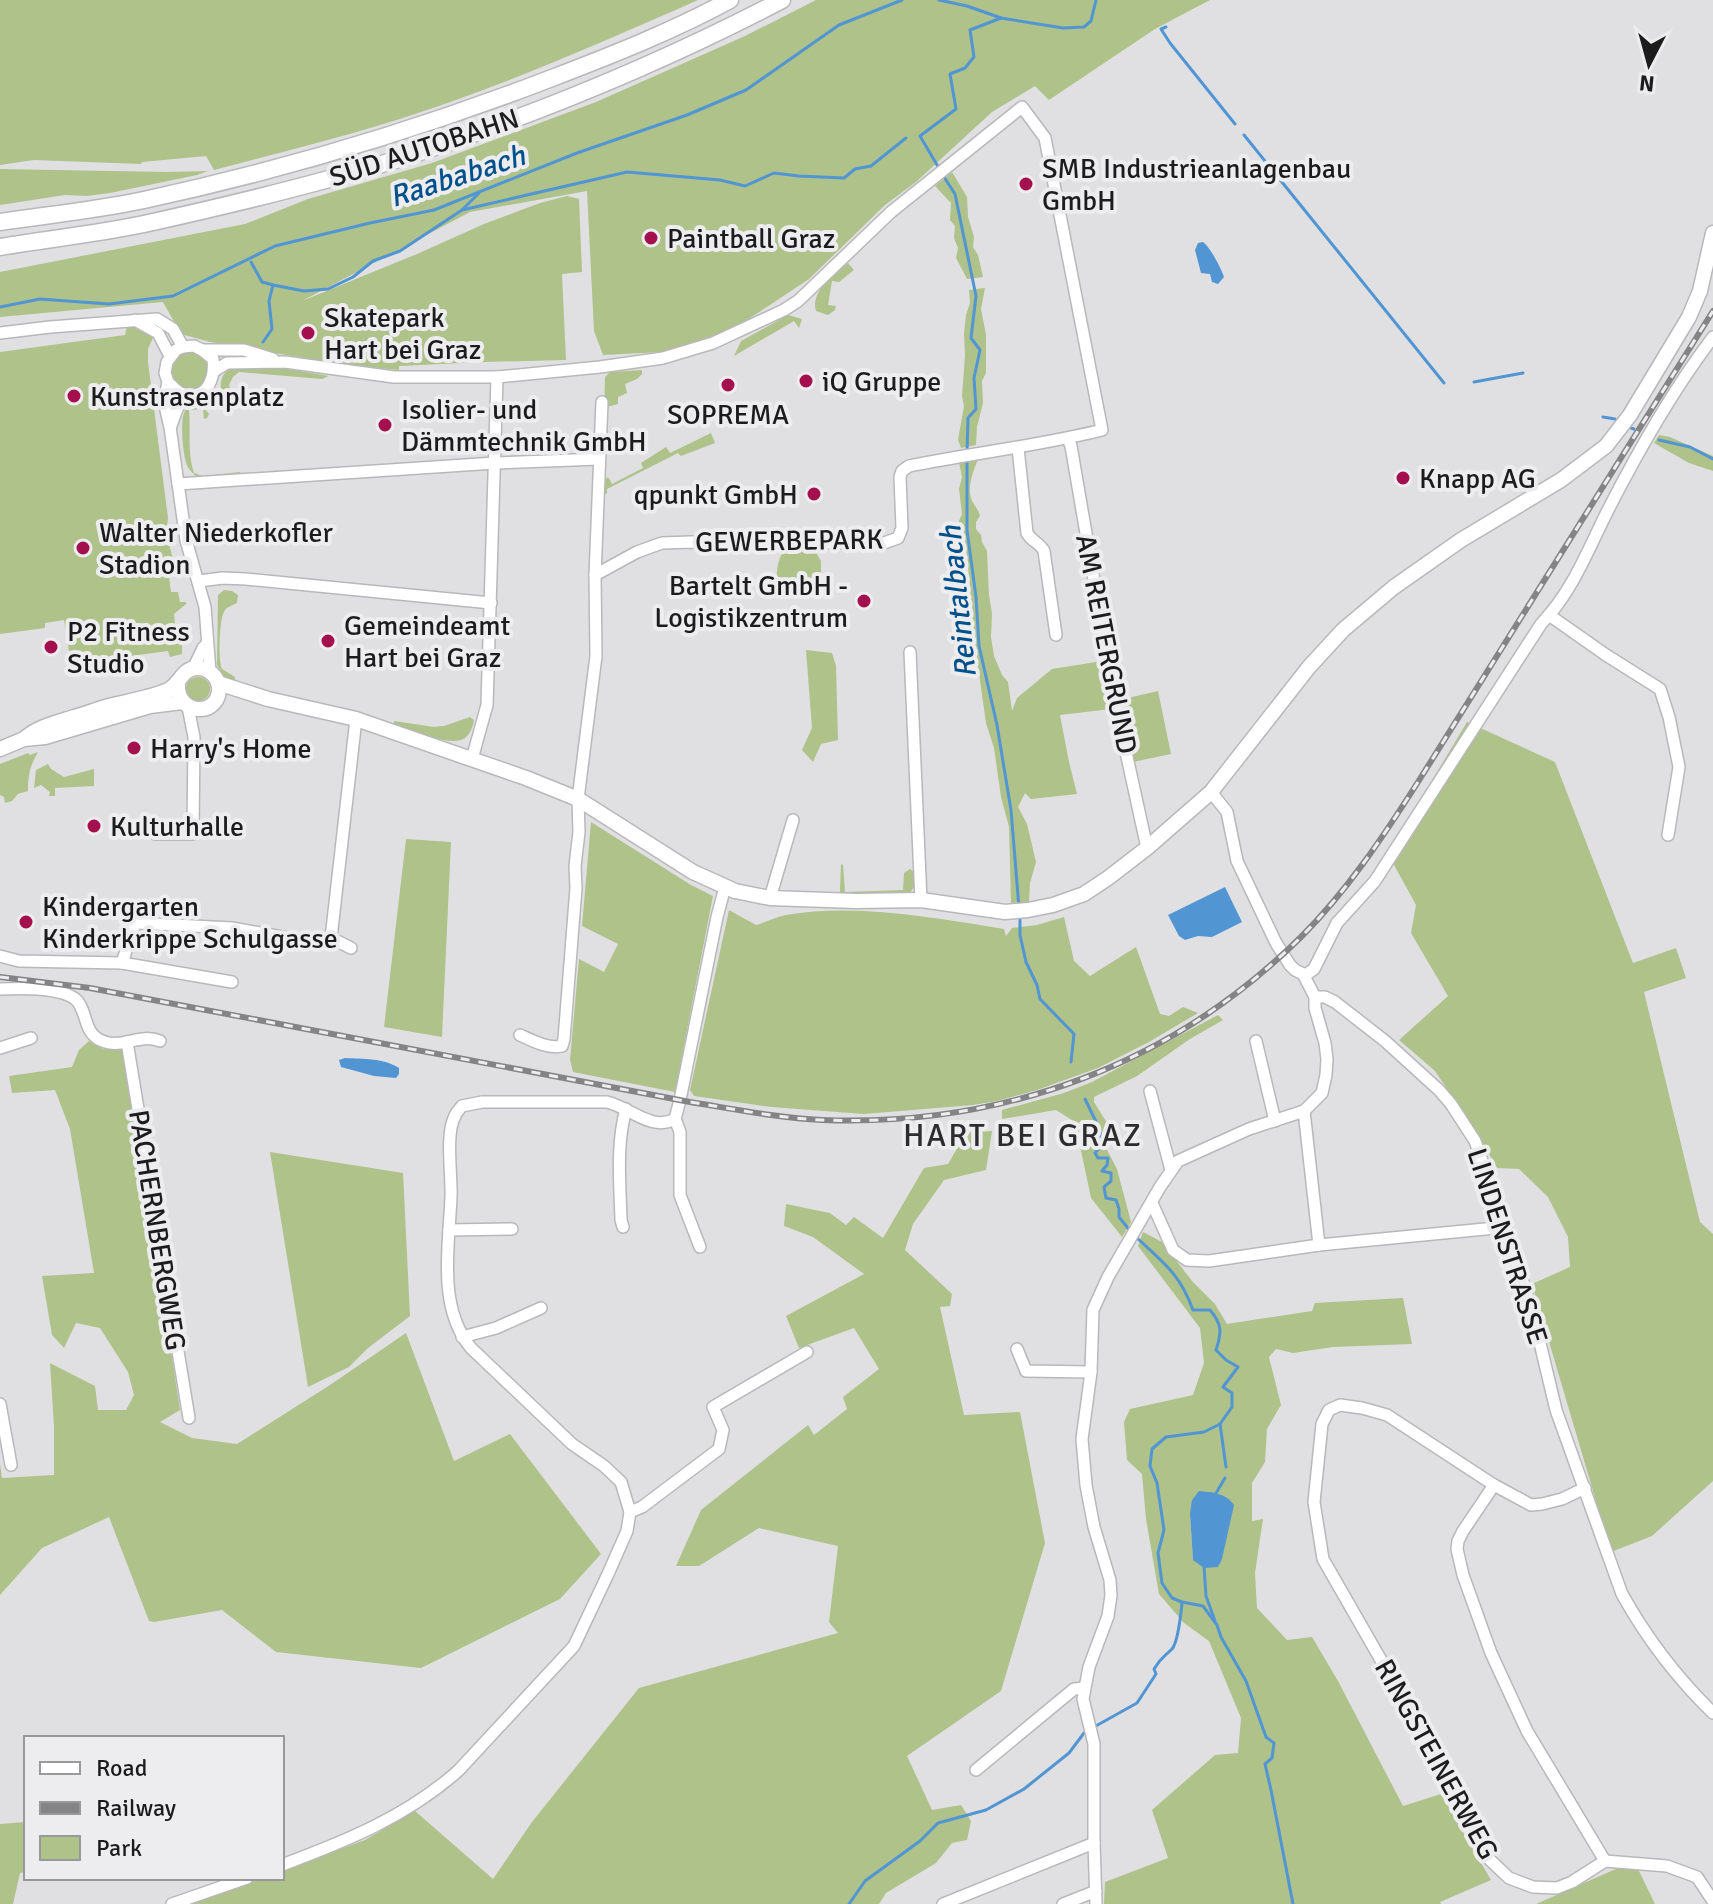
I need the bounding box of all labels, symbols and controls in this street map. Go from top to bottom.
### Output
north arrow [1609,24,1689,104]
text: N [1638,69,1656,98]
street label: SÜD AUTOBAHN [325,101,523,195]
water label: Raababach [385,137,530,216]
place label: SMB Industrieanlagenbau GmbH [1042,152,1351,218]
marker: SMB Industrieanlagenbau GmbH [1017,175,1035,193]
place label: Paintball Graz [667,222,835,256]
marker: Paintball Graz [642,229,660,247]
place label: Skatepark Hart bei Graz [324,301,481,367]
marker: Skatepark Hart bei Graz [299,324,317,342]
place label: iQ Gruppe [822,365,941,399]
marker: iQ Gruppe [797,372,815,390]
marker: SOPREMA [719,376,737,394]
place label: Kunstrasenplatz [90,380,284,414]
marker: Kunstrasenplatz [65,387,83,405]
place label: Isolier- und Dämmtechnik GmbH [401,393,647,459]
place label: SOPREMA [667,398,789,432]
marker: Isolier- und Dämmtechnik GmbH [376,416,394,434]
place label: Knapp AG [1419,462,1536,496]
marker: Knapp AG [1394,469,1412,487]
place label: qpunkt GmbH [634,478,798,512]
marker: qpunkt GmbH [805,485,823,503]
place label: Walter Niederkofler Stadion [99,516,333,582]
street label: GEWERBEPARK [695,522,884,560]
water label: Reintalbach [932,523,985,680]
street label: AM REITERGRUND [1068,531,1144,757]
marker: Walter Niederkofler Stadion [74,539,92,557]
place label: Bartelt GmbH - Logistikzentrum [654,569,848,635]
marker: Bartelt GmbH - Logistikzentrum [855,592,873,610]
place label: Gemeindeamt Hart bei Graz [344,609,511,675]
place label: P2 Fitness Studio [67,615,190,681]
marker: Gemeindeamt Hart bei Graz [319,632,337,650]
marker: P2 Fitness Studio [42,638,60,656]
place label: Harry's Home [150,732,311,766]
marker: Harry's Home [125,739,143,757]
place label: Kulturhalle [110,810,244,844]
marker: Kulturhalle [85,817,103,835]
place label: Kindergarten Kinderkrippe Schulgasse [42,890,338,956]
marker: Kindergarten Kinderkrippe Schulgasse [17,913,35,931]
street label: PACHERNBERGWEG [121,1107,193,1353]
district label: HART BEI GRAZ [903,1116,1143,1155]
street label: LINDENSTRASSE [1459,1144,1555,1349]
street label: RINGSTEINERWEG [1367,1653,1505,1866]
legend [24,1736,284,1880]
text: Road [96,1753,147,1783]
text: Railway [96,1793,176,1823]
text: Park [96,1833,142,1863]

